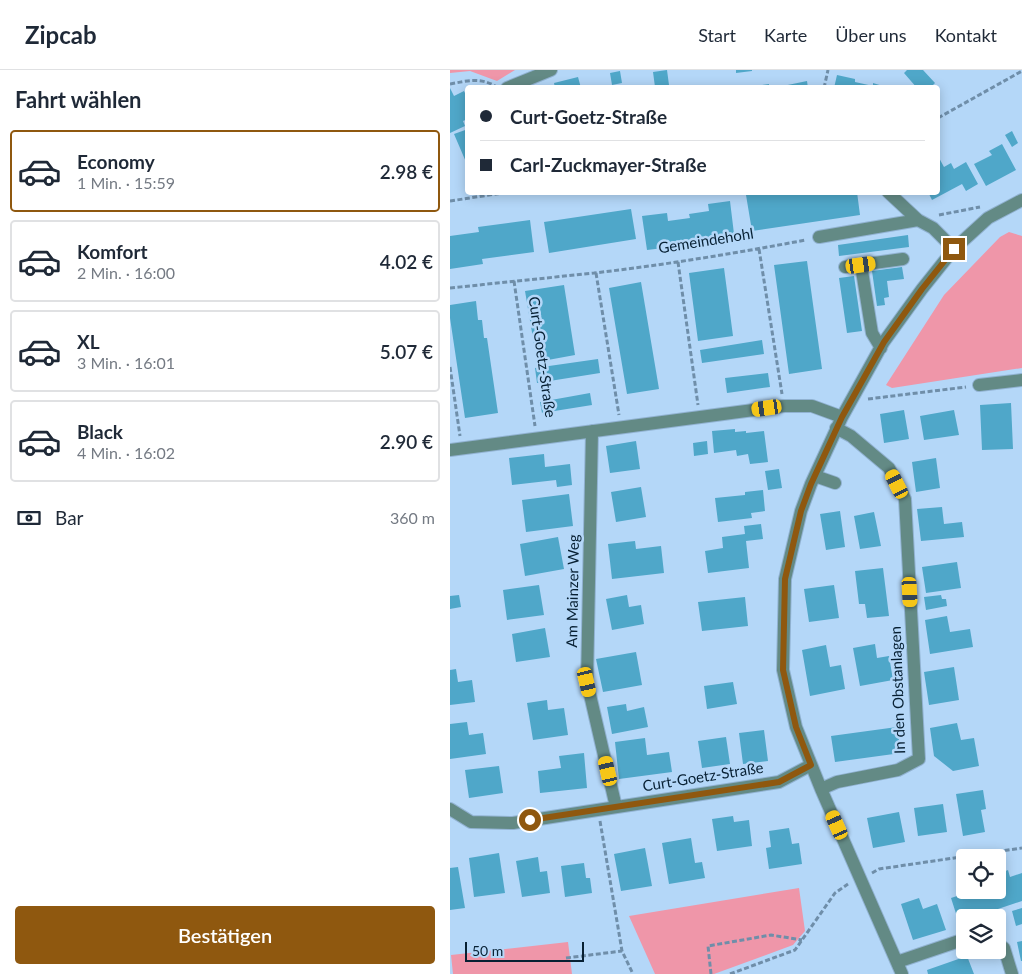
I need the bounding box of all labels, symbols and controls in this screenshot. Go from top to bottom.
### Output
text: Zipcab [25,20,97,49]
text: Start [698,24,736,46]
text: Karte [764,24,807,46]
text: Über uns [835,24,907,46]
text: Kontakt [935,24,997,46]
text: Fahrt wählen [15,86,142,113]
text: Curt-Goetz-Straße [510,105,667,128]
icon: car [17,149,62,194]
text: Economy [77,150,155,173]
text: Carl-Zuckmayer-Straße [510,153,707,176]
text: 2.98 € [380,160,433,183]
text: 1 Min. · 15:59 [77,173,175,192]
street label: Gemeindehohl [657,224,755,256]
route end [943,238,965,260]
icon: car [17,239,62,284]
text: Komfort [77,240,148,263]
text: 4.02 € [380,250,433,273]
car [845,255,876,275]
text: 2 Min. · 16:00 [77,263,175,282]
street label: Curt-Goetz-Straße [526,295,560,419]
icon: car [17,329,62,374]
text: XL [77,330,100,353]
text: 5.07 € [380,340,433,363]
text: 3 Min. · 16:01 [77,353,175,372]
car [751,398,782,418]
icon: car [17,419,62,464]
text: Black [77,420,123,443]
text: 2.90 € [380,430,433,453]
text: 4 Min. · 16:02 [77,443,175,462]
car [883,467,910,501]
icon: cash [15,504,43,532]
text: Bar [55,506,84,529]
text: 360 m [390,508,435,527]
street label: Am Mainzer Weg [562,534,582,648]
car [901,577,918,607]
street label: In den Obstanlagen [886,626,908,754]
car [576,666,597,698]
car [597,755,618,787]
street label: Curt-Goetz-Straße [641,758,765,794]
car [824,808,849,842]
route start [519,809,541,831]
map controls [956,849,1006,959]
button: locate [956,849,1006,899]
button: Bestätigen [15,906,435,964]
button: layers [956,909,1006,959]
scale bar [465,939,584,962]
text: 50 m [472,942,503,959]

